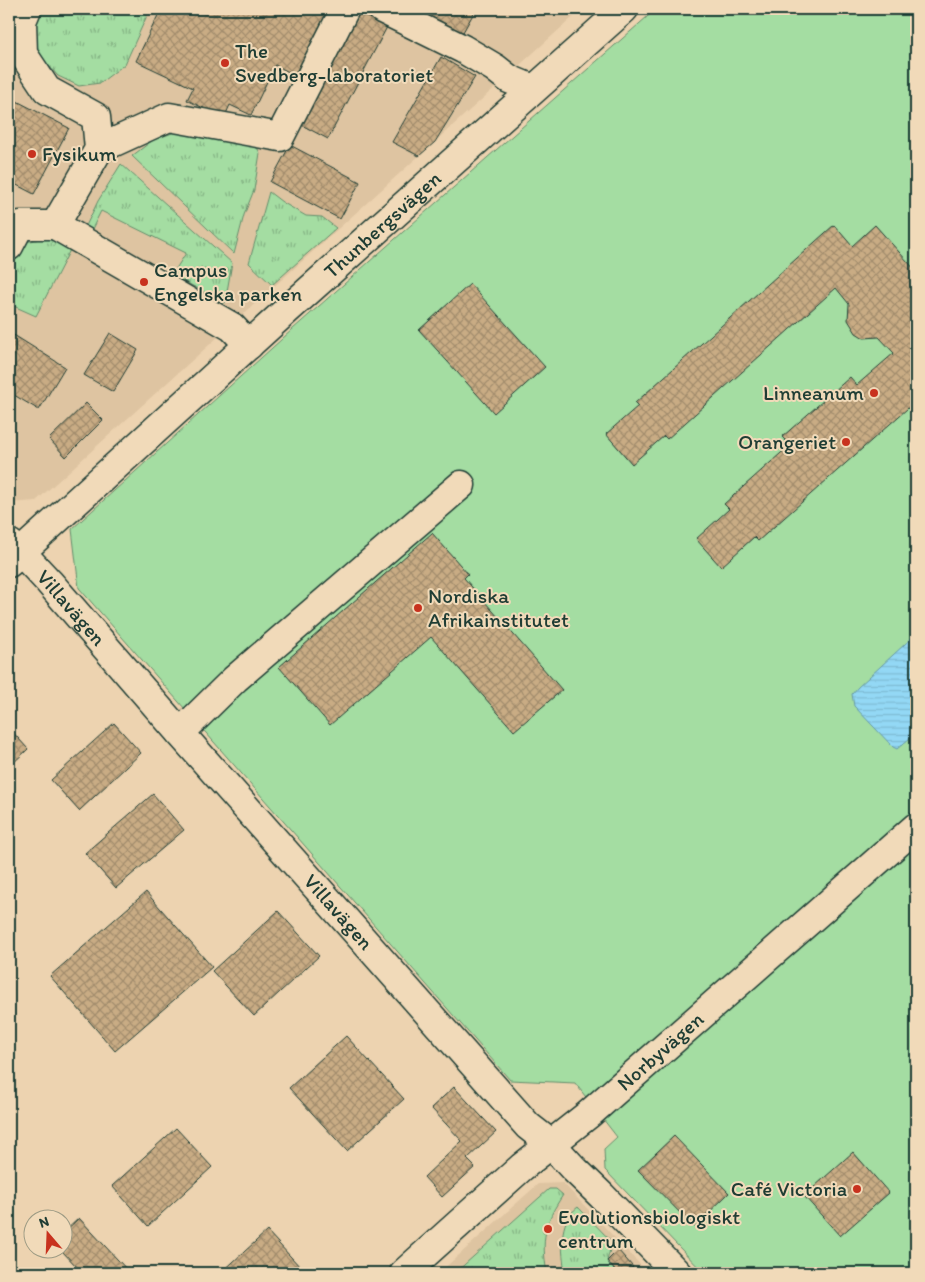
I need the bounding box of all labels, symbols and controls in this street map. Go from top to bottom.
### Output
place label: The Svedberg-laboratoriet [235,38,433,87]
marker: The Svedberg-laboratoriet [219,57,231,69]
place label: Fysikum [42,141,117,166]
marker: Fysikum [26,148,38,160]
street label: Thunbergsvägen [319,165,446,283]
place label: Campus Engelska parken [154,257,302,306]
marker: Campus Engelska parken [138,276,150,288]
place label: Linneanum [763,380,864,405]
marker: Linneanum [868,387,880,399]
place label: Orangeriet [738,429,836,454]
marker: Orangeriet [840,436,852,448]
street label: Villavägen [32,564,111,651]
place label: Nordiska Afrikainstitutet [428,583,569,632]
marker: Nordiska Afrikainstitutet [412,602,424,614]
street label: Villavägen [299,869,379,955]
street label: Norbyvägen [611,1006,709,1096]
place label: Café Victoria [731,1176,847,1201]
marker: Café Victoria [851,1183,863,1195]
place label: Evolutionsbiologiskt centrum [558,1204,740,1253]
north arrow [22,1210,72,1260]
text: N [37,1213,51,1232]
marker: Evolutionsbiologiskt centrum [542,1223,554,1235]

